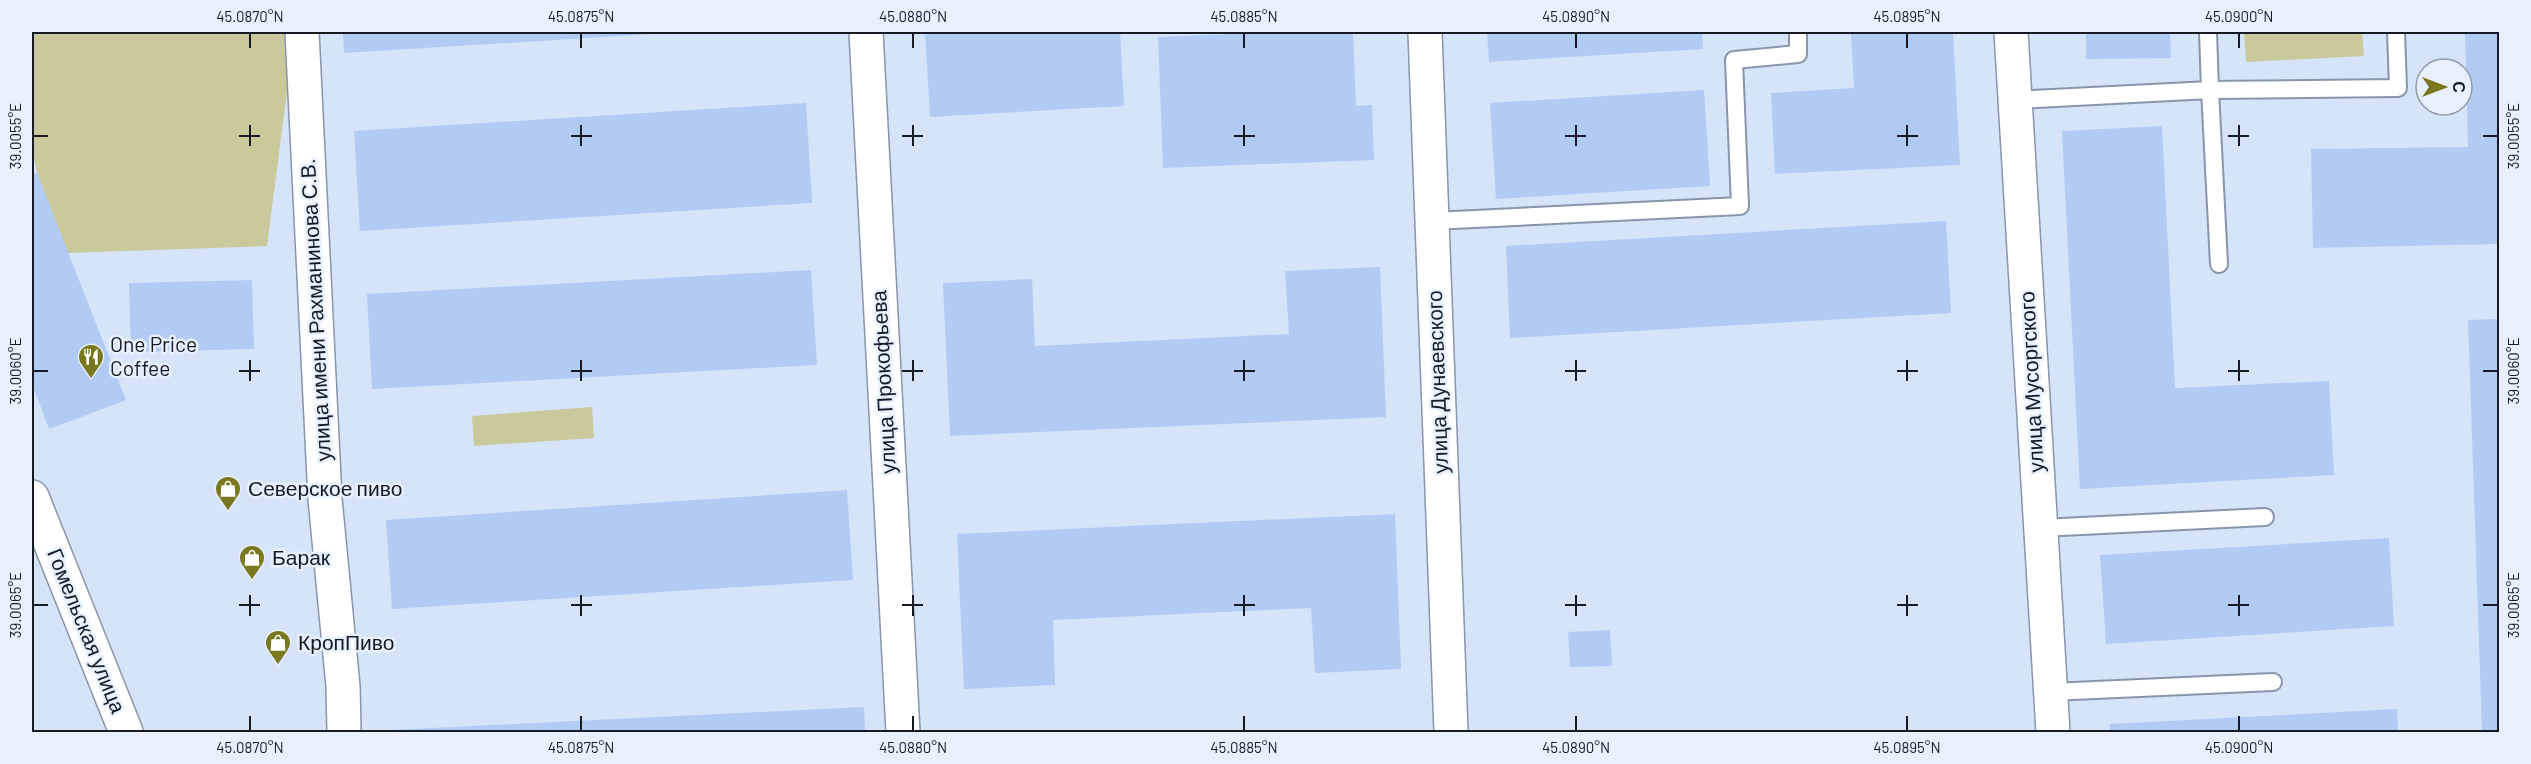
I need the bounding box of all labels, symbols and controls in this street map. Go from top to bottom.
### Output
text: 45.0870°N [216,7,284,25]
text: 45.0875°N [548,7,614,25]
text: 45.0880°N [879,7,947,25]
text: 45.0885°N [1210,7,1278,25]
text: 45.0890°N [1542,7,1610,25]
text: 45.0895°N [1873,7,1941,25]
text: 45.0900°N [2205,7,2273,25]
north arrow [2414,57,2474,117]
text: С [2450,81,2469,93]
text: 39.0055°E [6,103,24,169]
text: 39.0055°E [2504,103,2522,169]
street label: улица имени Рахманинова С.В. [294,158,335,462]
street label: улица Прокофьева [865,289,900,475]
street label: улица Дунаевского [1421,290,1452,474]
street label: улица Мусоргского [2013,291,2048,473]
place label: One Price Coffee [110,331,197,380]
text: 39.0060°E [6,337,24,405]
text: 39.0060°E [2504,337,2522,405]
restaurant icon: One Price Coffee [76,342,106,380]
shop icon: Северское пиво [213,474,243,512]
place label: Северское пиво [248,475,402,500]
shop icon: Барак [237,543,267,581]
street label: Гомельская улица [43,544,132,717]
place label: Барак [272,544,331,569]
text: 39.0065°E [6,572,24,638]
text: 39.0065°E [2504,572,2522,638]
shop icon: КропПиво [263,628,293,666]
place label: КропПиво [298,629,394,654]
text: 45.0870°N [216,738,284,756]
text: 45.0875°N [548,738,614,756]
text: 45.0880°N [879,738,947,756]
text: 45.0885°N [1210,738,1278,756]
text: 45.0890°N [1542,738,1610,756]
text: 45.0895°N [1873,738,1941,756]
text: 45.0900°N [2205,738,2273,756]

